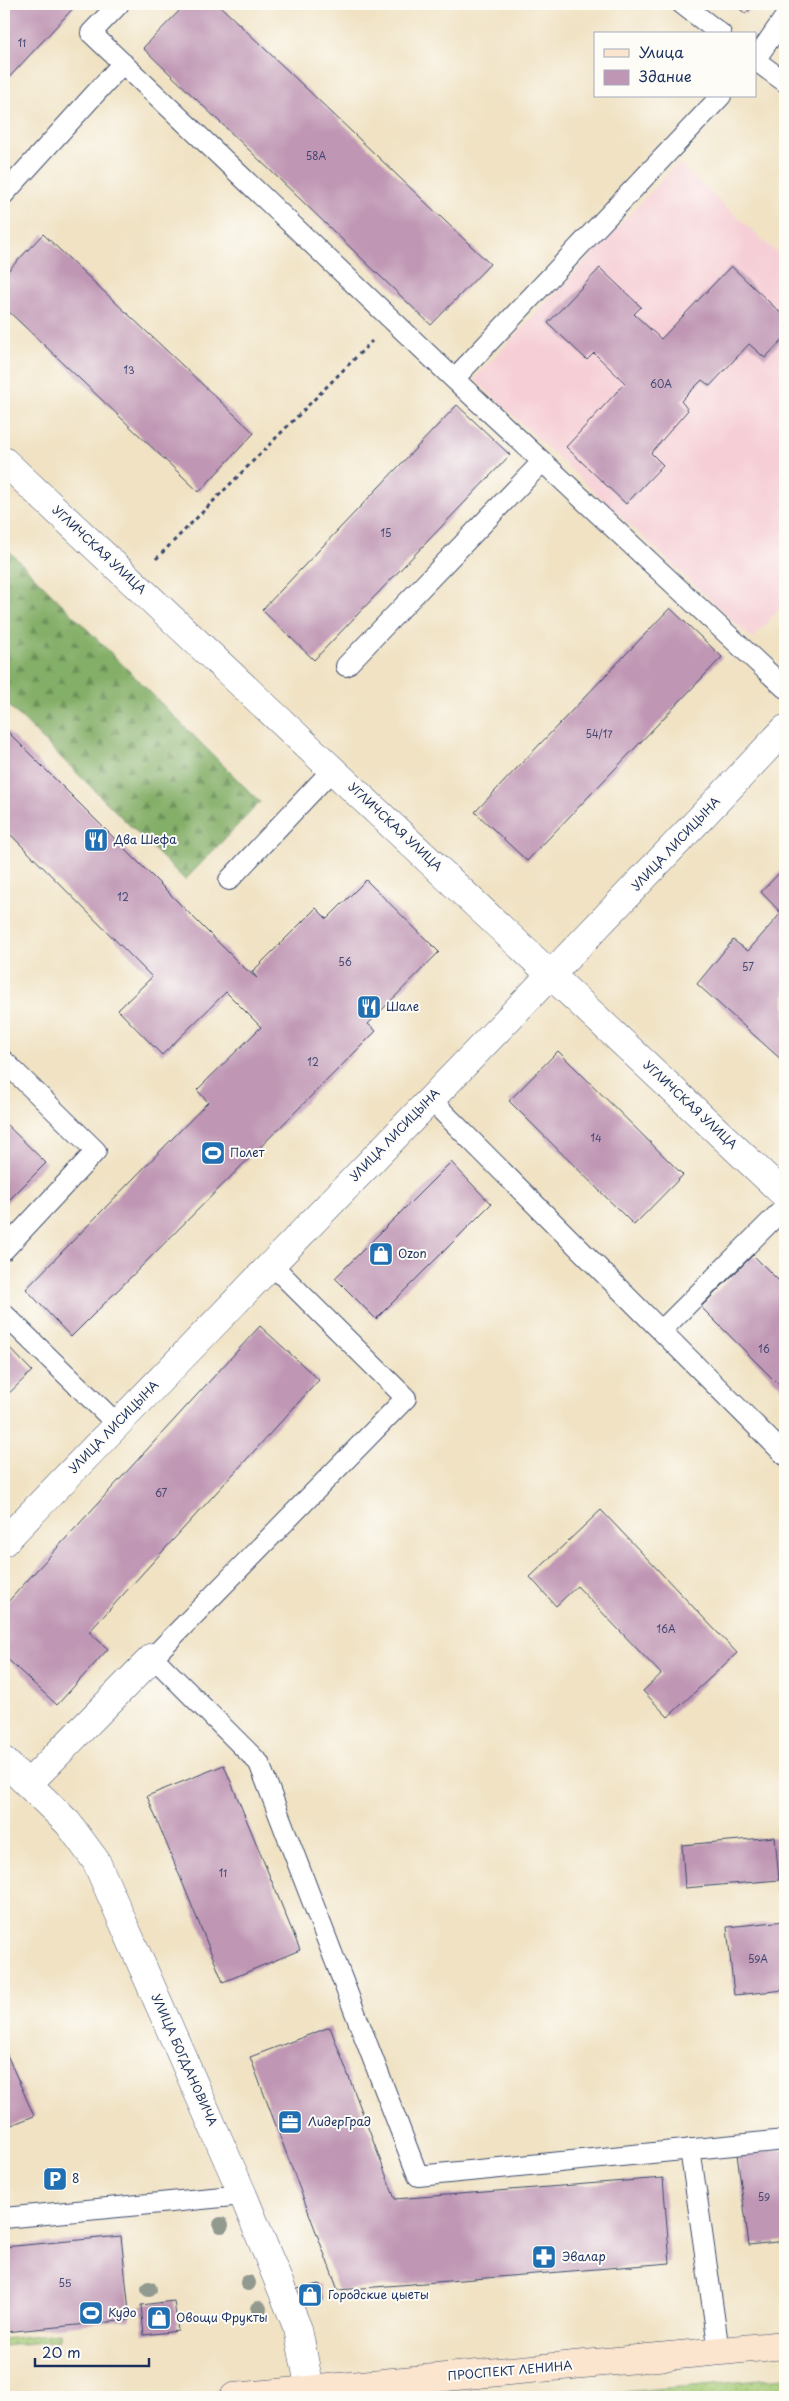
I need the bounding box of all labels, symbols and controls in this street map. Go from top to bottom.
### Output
legend [594,32,756,98]
house number: 11 [18,35,26,50]
text: Улица [639,40,684,63]
text: Здание [639,64,692,87]
house number: 58А [306,148,327,163]
house number: 13 [123,362,135,377]
house number: 60А [650,376,672,391]
street label: УГЛИЧСКАЯ УЛИЦА [49,501,151,598]
house number: 15 [381,525,391,540]
house number: 54/17 [586,726,613,741]
street label: УГЛИЧСКАЯ УЛИЦА [345,778,447,875]
street label: УЛИЦА ЛИСИЦЫНА [627,792,724,894]
restaurant icon: Два Шефа [83,827,109,853]
place label: Два Шефа [113,830,177,848]
house number: 12 [117,889,129,904]
house number: 56 [338,954,352,969]
house number: 57 [742,959,754,974]
restaurant icon: Шале [356,994,382,1020]
place label: Шале [386,997,419,1015]
house number: 12 [307,1054,319,1069]
street label: УГЛИЧСКАЯ УЛИЦА [640,1056,742,1153]
street label: УЛИЦА ЛИСИЦЫНА [345,1084,443,1185]
house number: 14 [590,1130,602,1145]
sports icon: Полет [200,1140,226,1166]
place label: Полет [230,1143,265,1161]
shop icon: Ozon [368,1241,394,1267]
place label: Ozon [398,1244,427,1262]
house number: 16 [758,1341,770,1356]
street label: УЛИЦА ЛИСИЦЫНА [64,1376,162,1477]
house number: 67 [155,1485,167,1500]
house number: 16А [656,1621,676,1636]
house number: 11 [219,1865,227,1880]
house number: 59А [748,1951,768,1966]
street label: УЛИЦА БОГДАНОВИЧА [148,1991,222,2129]
office icon: ЛидерГрад [277,2109,303,2135]
place label: ЛидерГрад [308,2112,371,2130]
parking icon: 8 [42,2166,68,2192]
place label: 8 [72,2169,80,2187]
house number: 59 [758,2189,770,2204]
pharmacy icon: Эвалар [531,2244,557,2270]
place label: Эвалар [562,2247,606,2265]
house number: 55 [59,2275,72,2290]
shop icon: Городские цыеты [297,2282,323,2308]
place label: Городские цыеты [328,2285,429,2303]
sports icon: Кудо [78,2300,104,2326]
place label: Кудо [108,2303,137,2321]
shop icon: Овощи Фрукты [146,2305,172,2331]
place label: Овощи Фрукты [176,2308,268,2326]
scale bar [35,2336,149,2368]
text: 20 m [42,2340,81,2363]
street label: ПРОСПЕКТ ЛЕНИНА [447,2356,573,2384]

